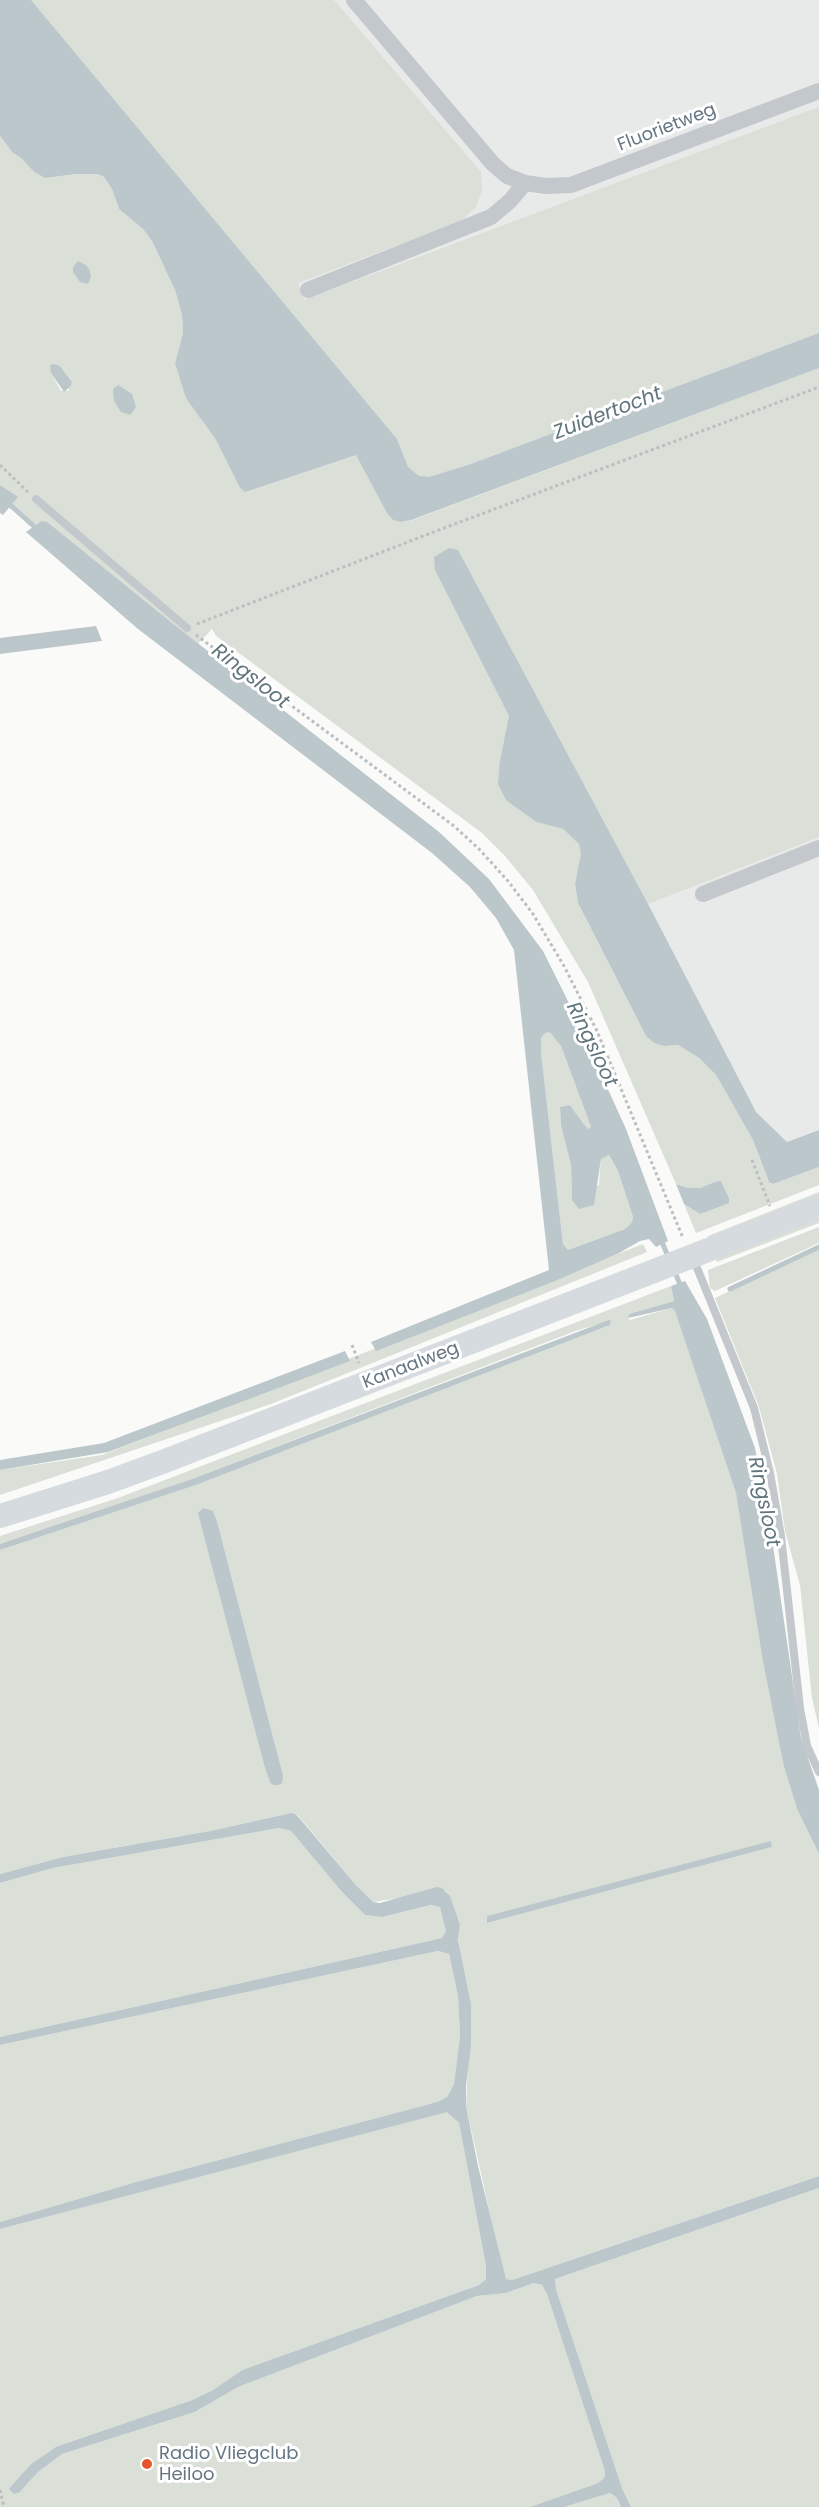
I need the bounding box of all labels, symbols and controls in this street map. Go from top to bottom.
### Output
street label: Fluorietweg [615,99,719,157]
water label: Zuidertocht [550,382,666,446]
water label: Ringsloot [207,639,293,715]
water label: Ringsloot [560,999,622,1091]
street label: Kanaalweg [360,1338,462,1394]
water label: Ringsloot [742,1455,784,1549]
place label: Radio Vliegclub Heiloo [159,2443,298,2486]
marker: Radio Vliegclub Heiloo [140,2457,154,2471]

